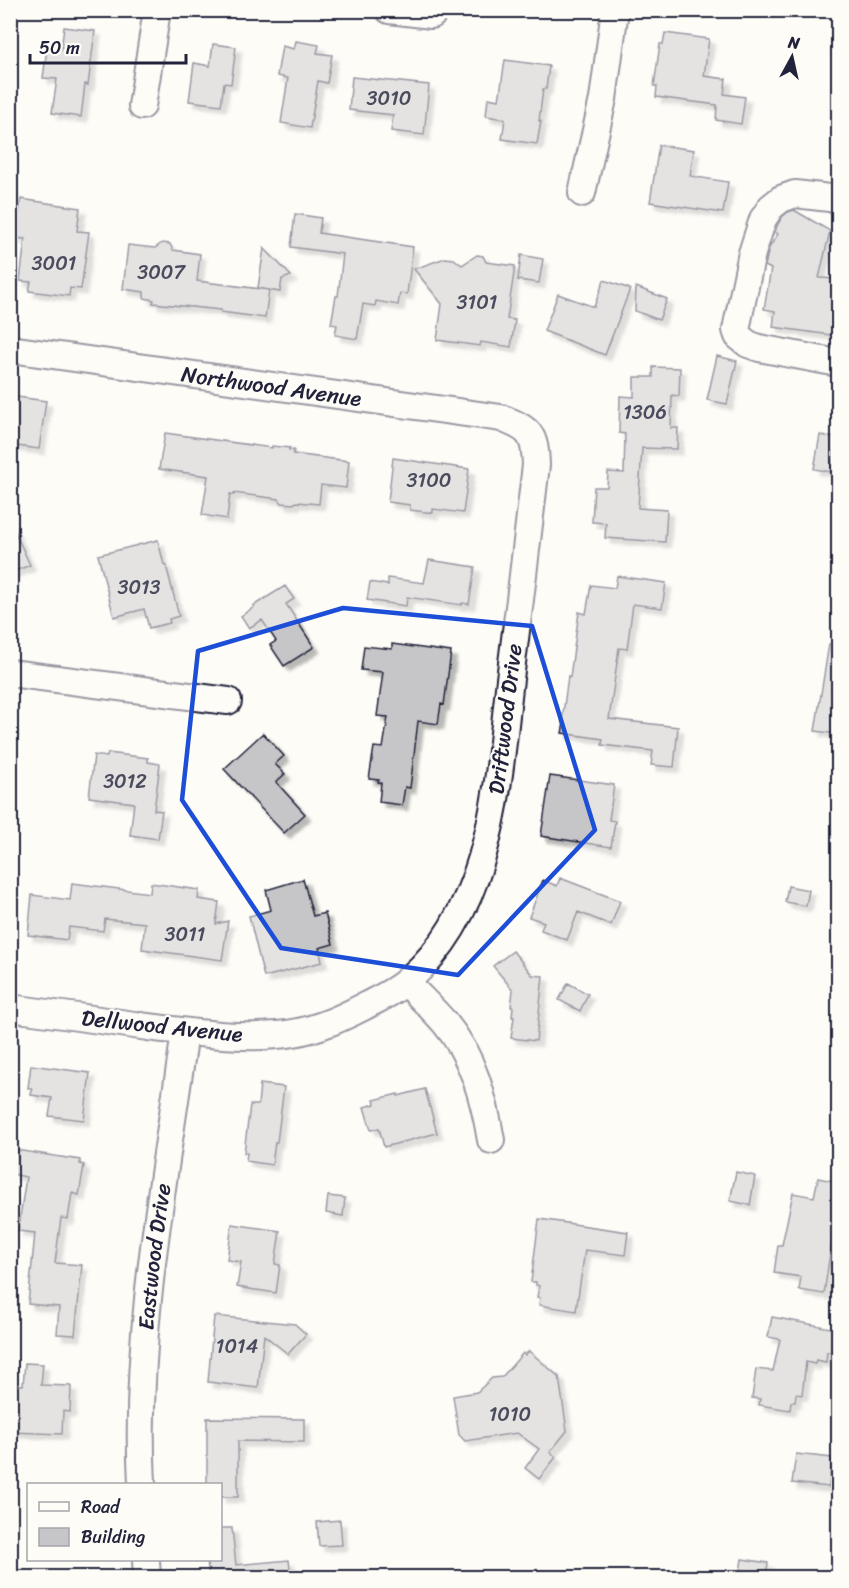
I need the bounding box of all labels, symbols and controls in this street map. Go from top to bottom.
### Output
scale bar [30,27,186,65]
north arrow [762,27,822,87]
text: N [786,27,802,58]
text: 50 m [39,32,80,64]
house number: 3010 [367,81,411,116]
house number: 3001 [32,246,76,281]
house number: 3007 [137,255,186,290]
house number: 3101 [457,285,497,320]
street label: Northwood Avenue [179,354,364,418]
house number: 1306 [623,395,667,430]
house number: 3100 [407,463,451,498]
house number: 3013 [117,570,161,605]
street label: Driftwood Drive [476,642,534,796]
house number: 3012 [103,764,147,799]
house number: 3011 [165,917,205,952]
street label: Dellwood Avenue [79,998,245,1054]
street label: Eastwood Drive [126,1181,182,1332]
house number: 1014 [216,1329,258,1364]
house number: 1010 [489,1397,531,1432]
legend [27,1483,222,1561]
text: Road [81,1491,121,1523]
text: Building [81,1521,145,1553]

